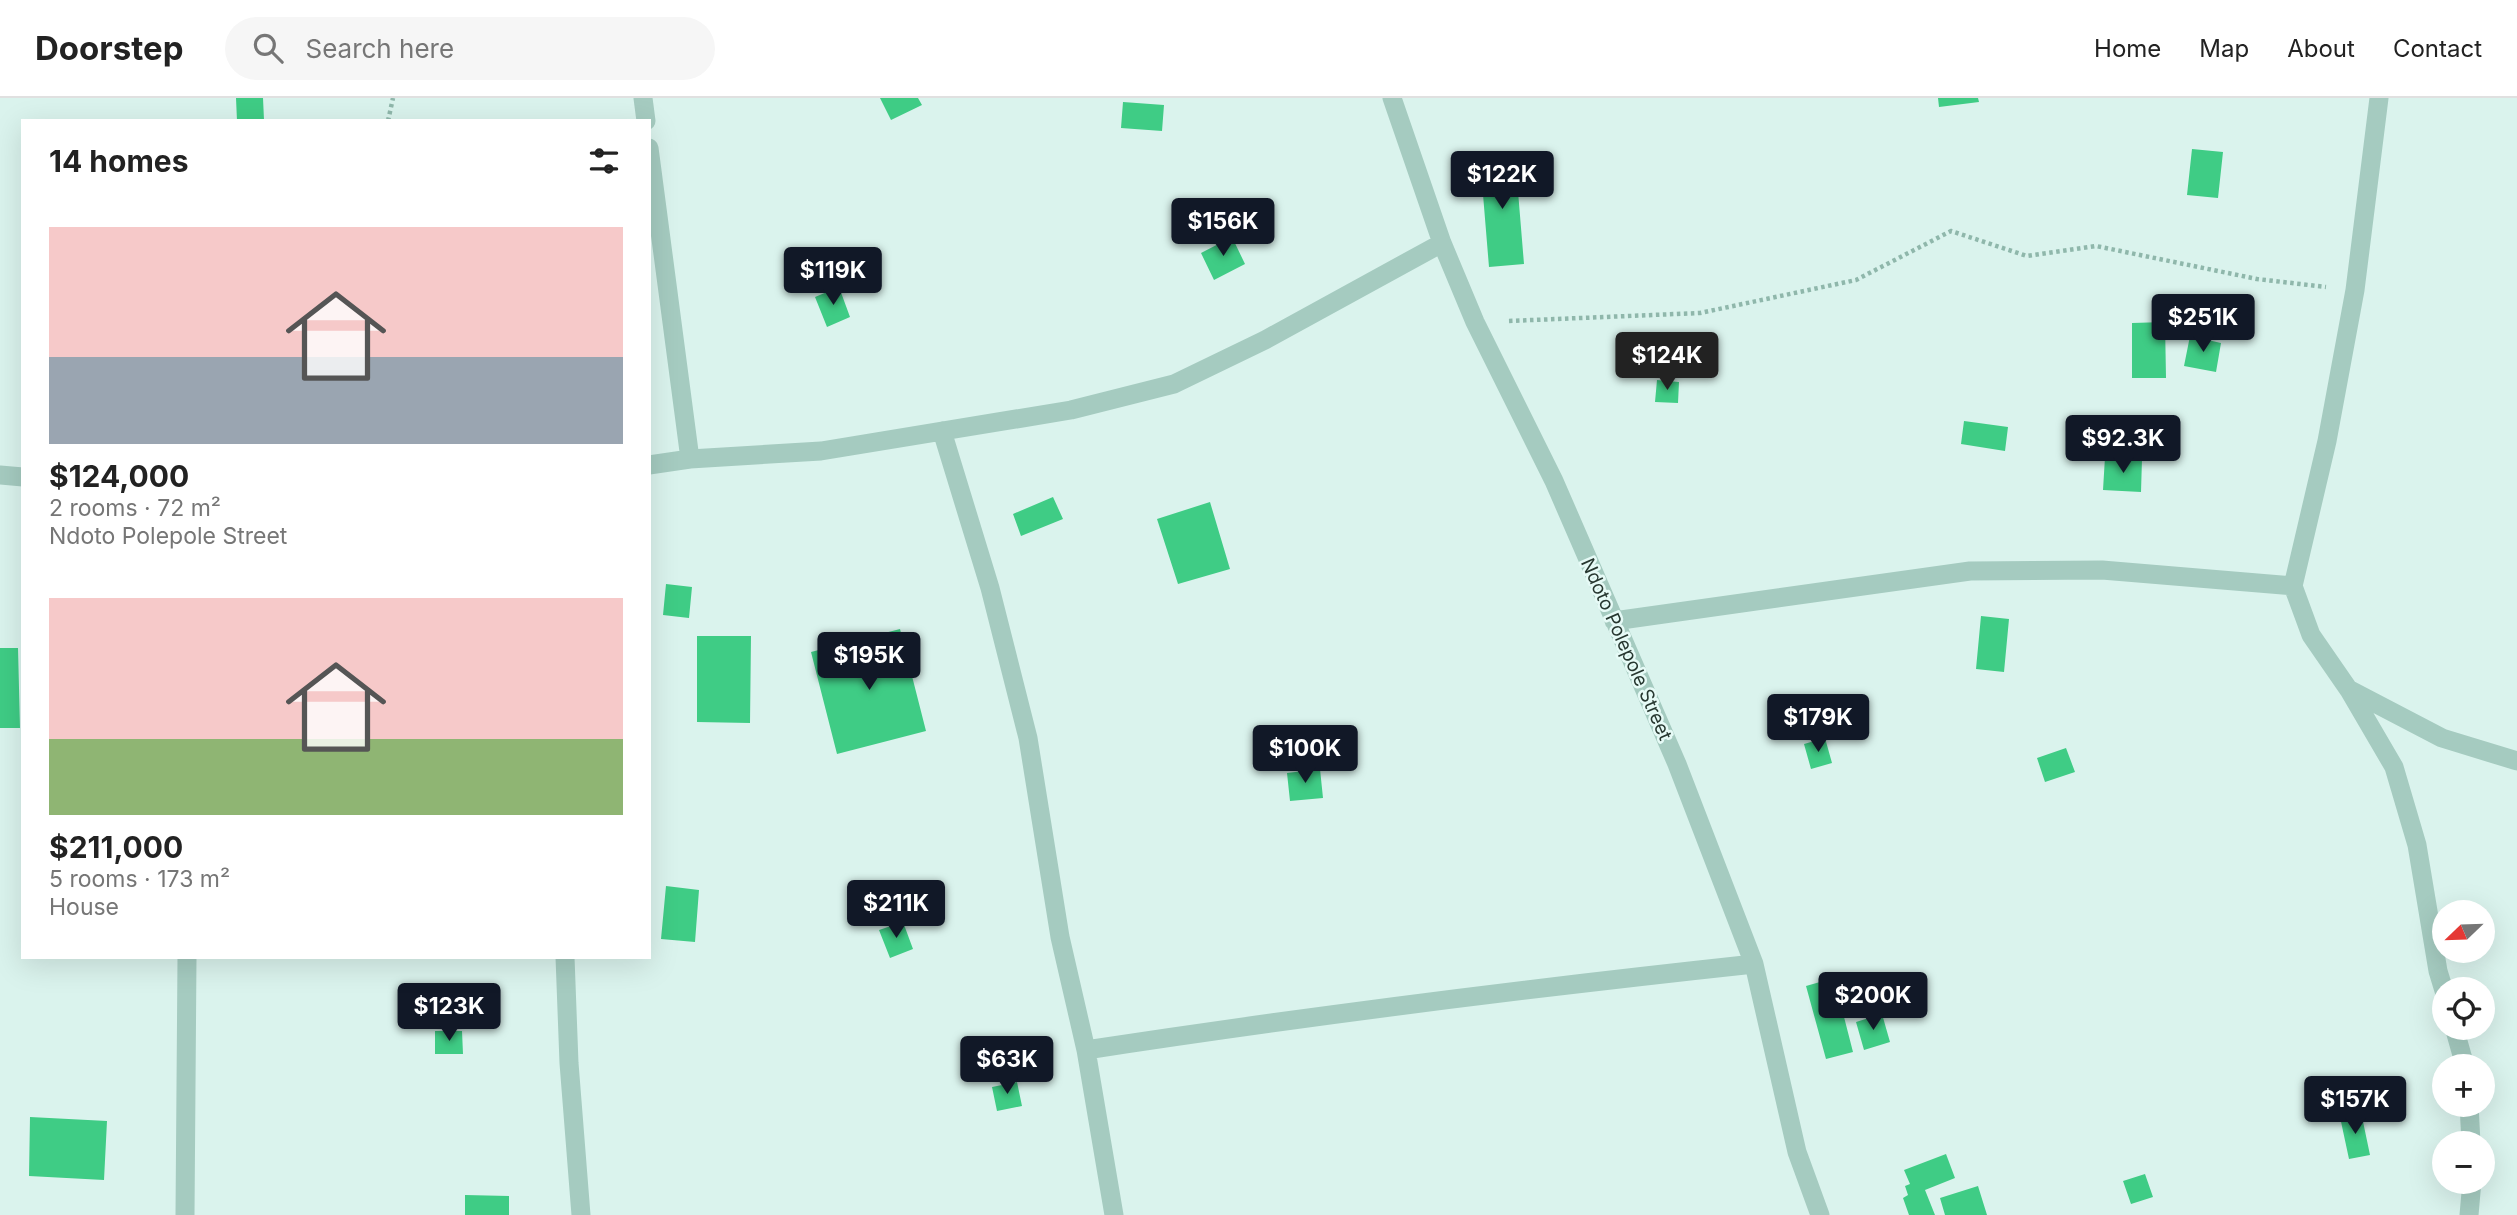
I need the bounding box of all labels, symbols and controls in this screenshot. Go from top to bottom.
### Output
search box [225,17,715,80]
text: Doorstep [35,28,183,68]
icon: search [249,29,287,67]
text: Search here [305,33,454,64]
text: Home [2094,34,2161,63]
text: Map [2199,34,2249,63]
text: About [2287,34,2355,63]
text: Contact [2393,34,2482,63]
icon: filters [585,142,623,180]
text: 14 homes [49,143,188,179]
pin: $122K [1453,152,1551,211]
text: $122K [1467,160,1537,188]
pin: $156K [1174,198,1272,258]
text: $156K [1187,207,1259,235]
pin: $119K [784,248,882,307]
text: $119K [800,256,866,284]
icon: home [273,273,399,399]
pin: $251K [2154,294,2252,354]
text: $251K [2168,303,2238,331]
pin: $124K [1618,332,1716,392]
text: $124K [1631,341,1703,369]
pin: $92.3K [2066,416,2180,475]
text: $92.3K [2081,424,2165,452]
text: $124,000 [49,458,189,494]
text: 2 rooms · 72 m² [49,494,221,522]
text: Ndoto Polepole Street [49,522,287,550]
street label: Ndoto Polepole Street [1576,555,1677,744]
pin: $195K [820,632,918,692]
text: $195K [833,641,905,669]
icon: home [273,644,399,770]
pin: $179K [1769,694,1867,754]
text: $179K [1783,703,1853,731]
pin: $100K [1256,726,1354,785]
text: $100K [1269,734,1341,762]
text: $211,000 [49,829,183,865]
text: 5 rooms · 173 m² [49,865,230,893]
pin: $211K [847,880,945,940]
text: $211K [863,889,929,917]
text: House [49,893,119,921]
north arrow [2432,900,2496,962]
map controls [2432,900,2495,1194]
pin: $200K [1824,972,1922,1032]
button: locate [2432,977,2495,1040]
text: $200K [1834,981,1912,1009]
pin: $123K [400,984,498,1043]
text: $123K [414,992,484,1020]
pin: $63K [966,1037,1048,1096]
text: $63K [976,1045,1038,1073]
button: + [2432,1054,2495,1117]
pin: $157K [2306,1076,2404,1136]
text: $157K [2320,1085,2390,1113]
button: − [2432,1131,2495,1194]

